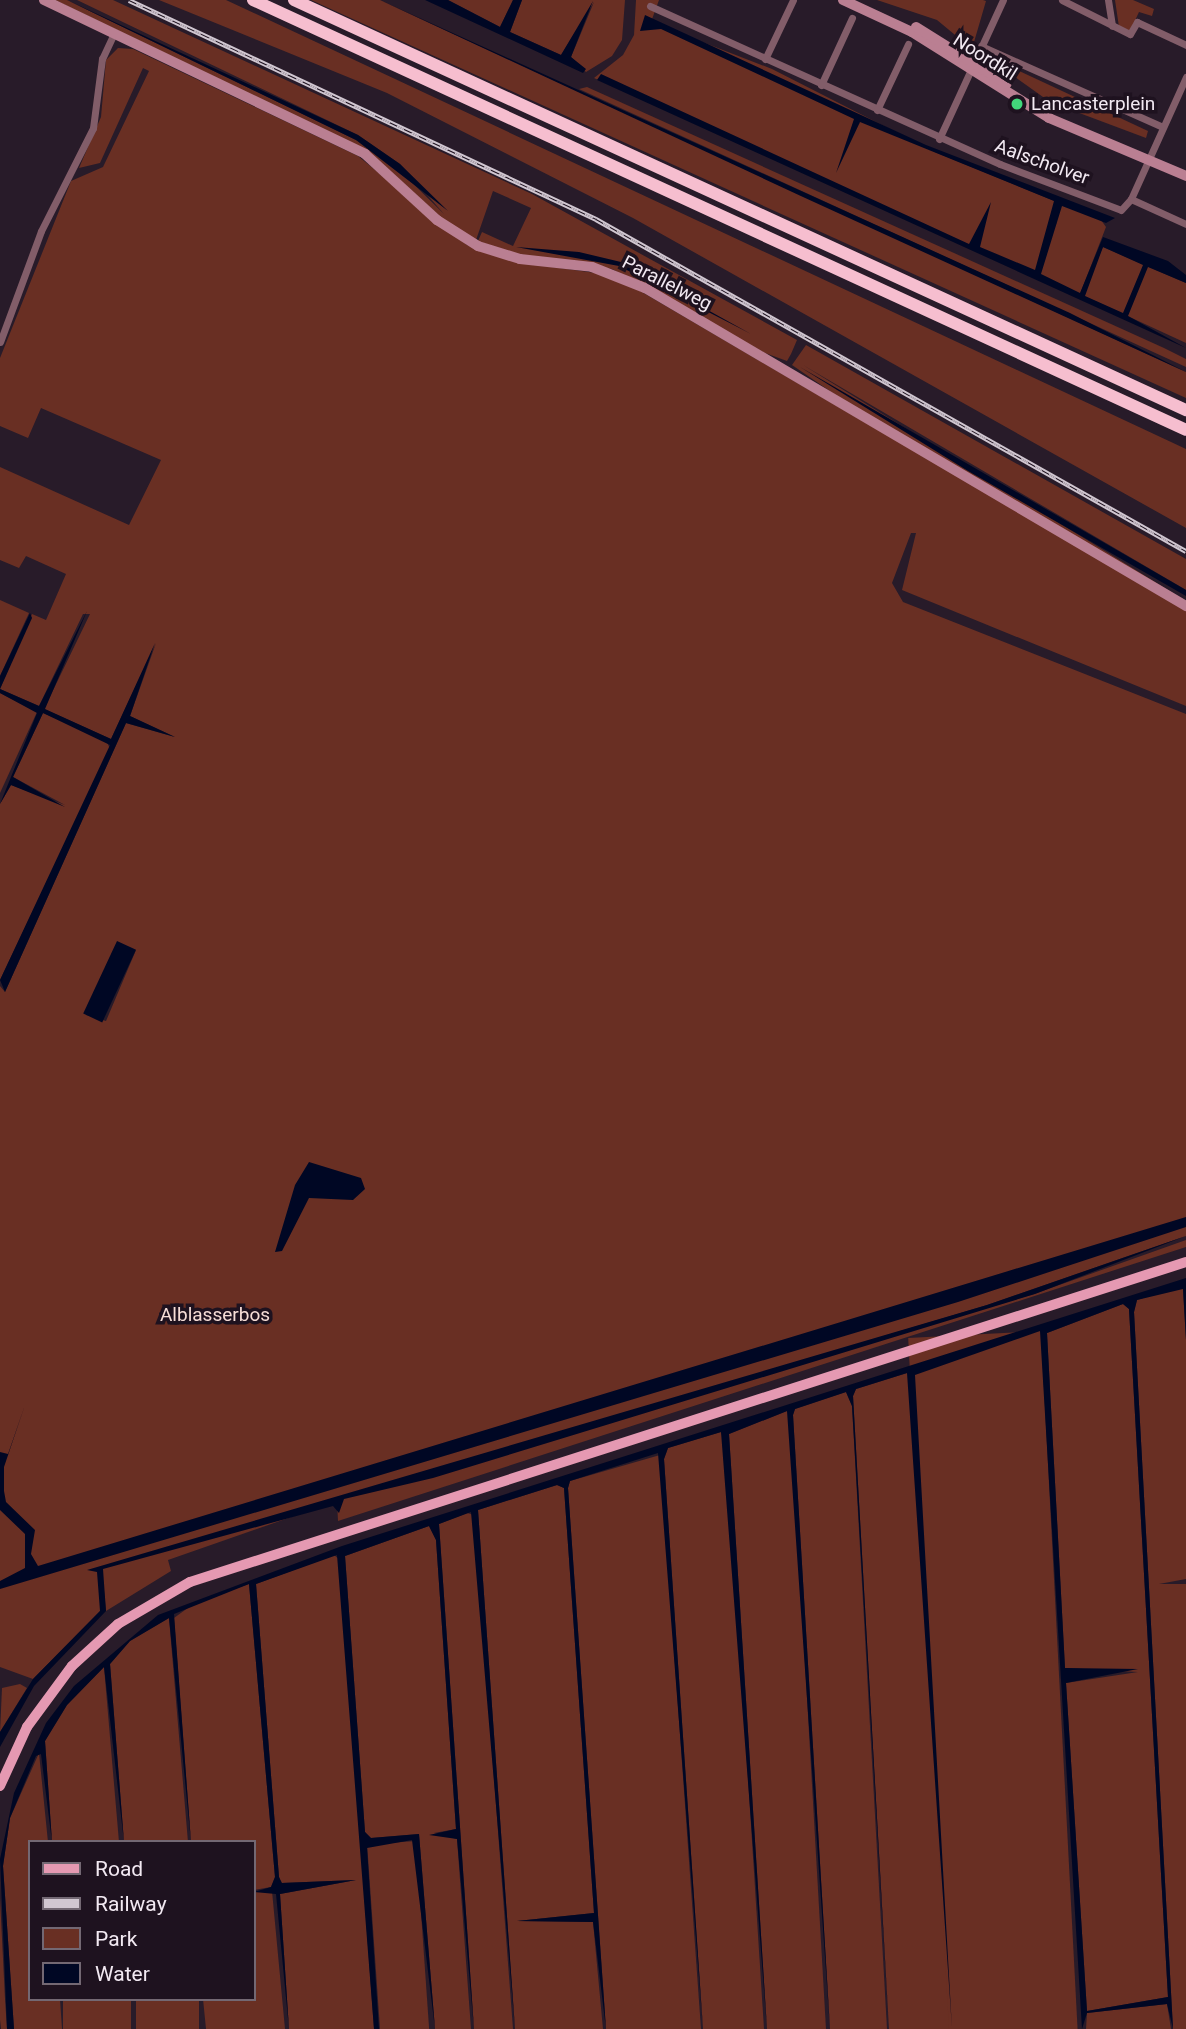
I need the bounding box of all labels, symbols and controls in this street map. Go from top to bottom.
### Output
street label: Noordkil [949,29,1021,85]
place label: Lancasterplein [1031,93,1155,115]
marker: Lancasterplein [1009,96,1025,112]
street label: Aalscholver [992,134,1092,190]
street label: Parallelweg [618,251,716,315]
park label: Alblasserbos [160,1304,270,1326]
legend [28,1840,256,2001]
text: Road [95,1857,143,1881]
text: Railway [95,1892,167,1916]
text: Park [95,1927,137,1951]
text: Water [95,1962,150,1986]

